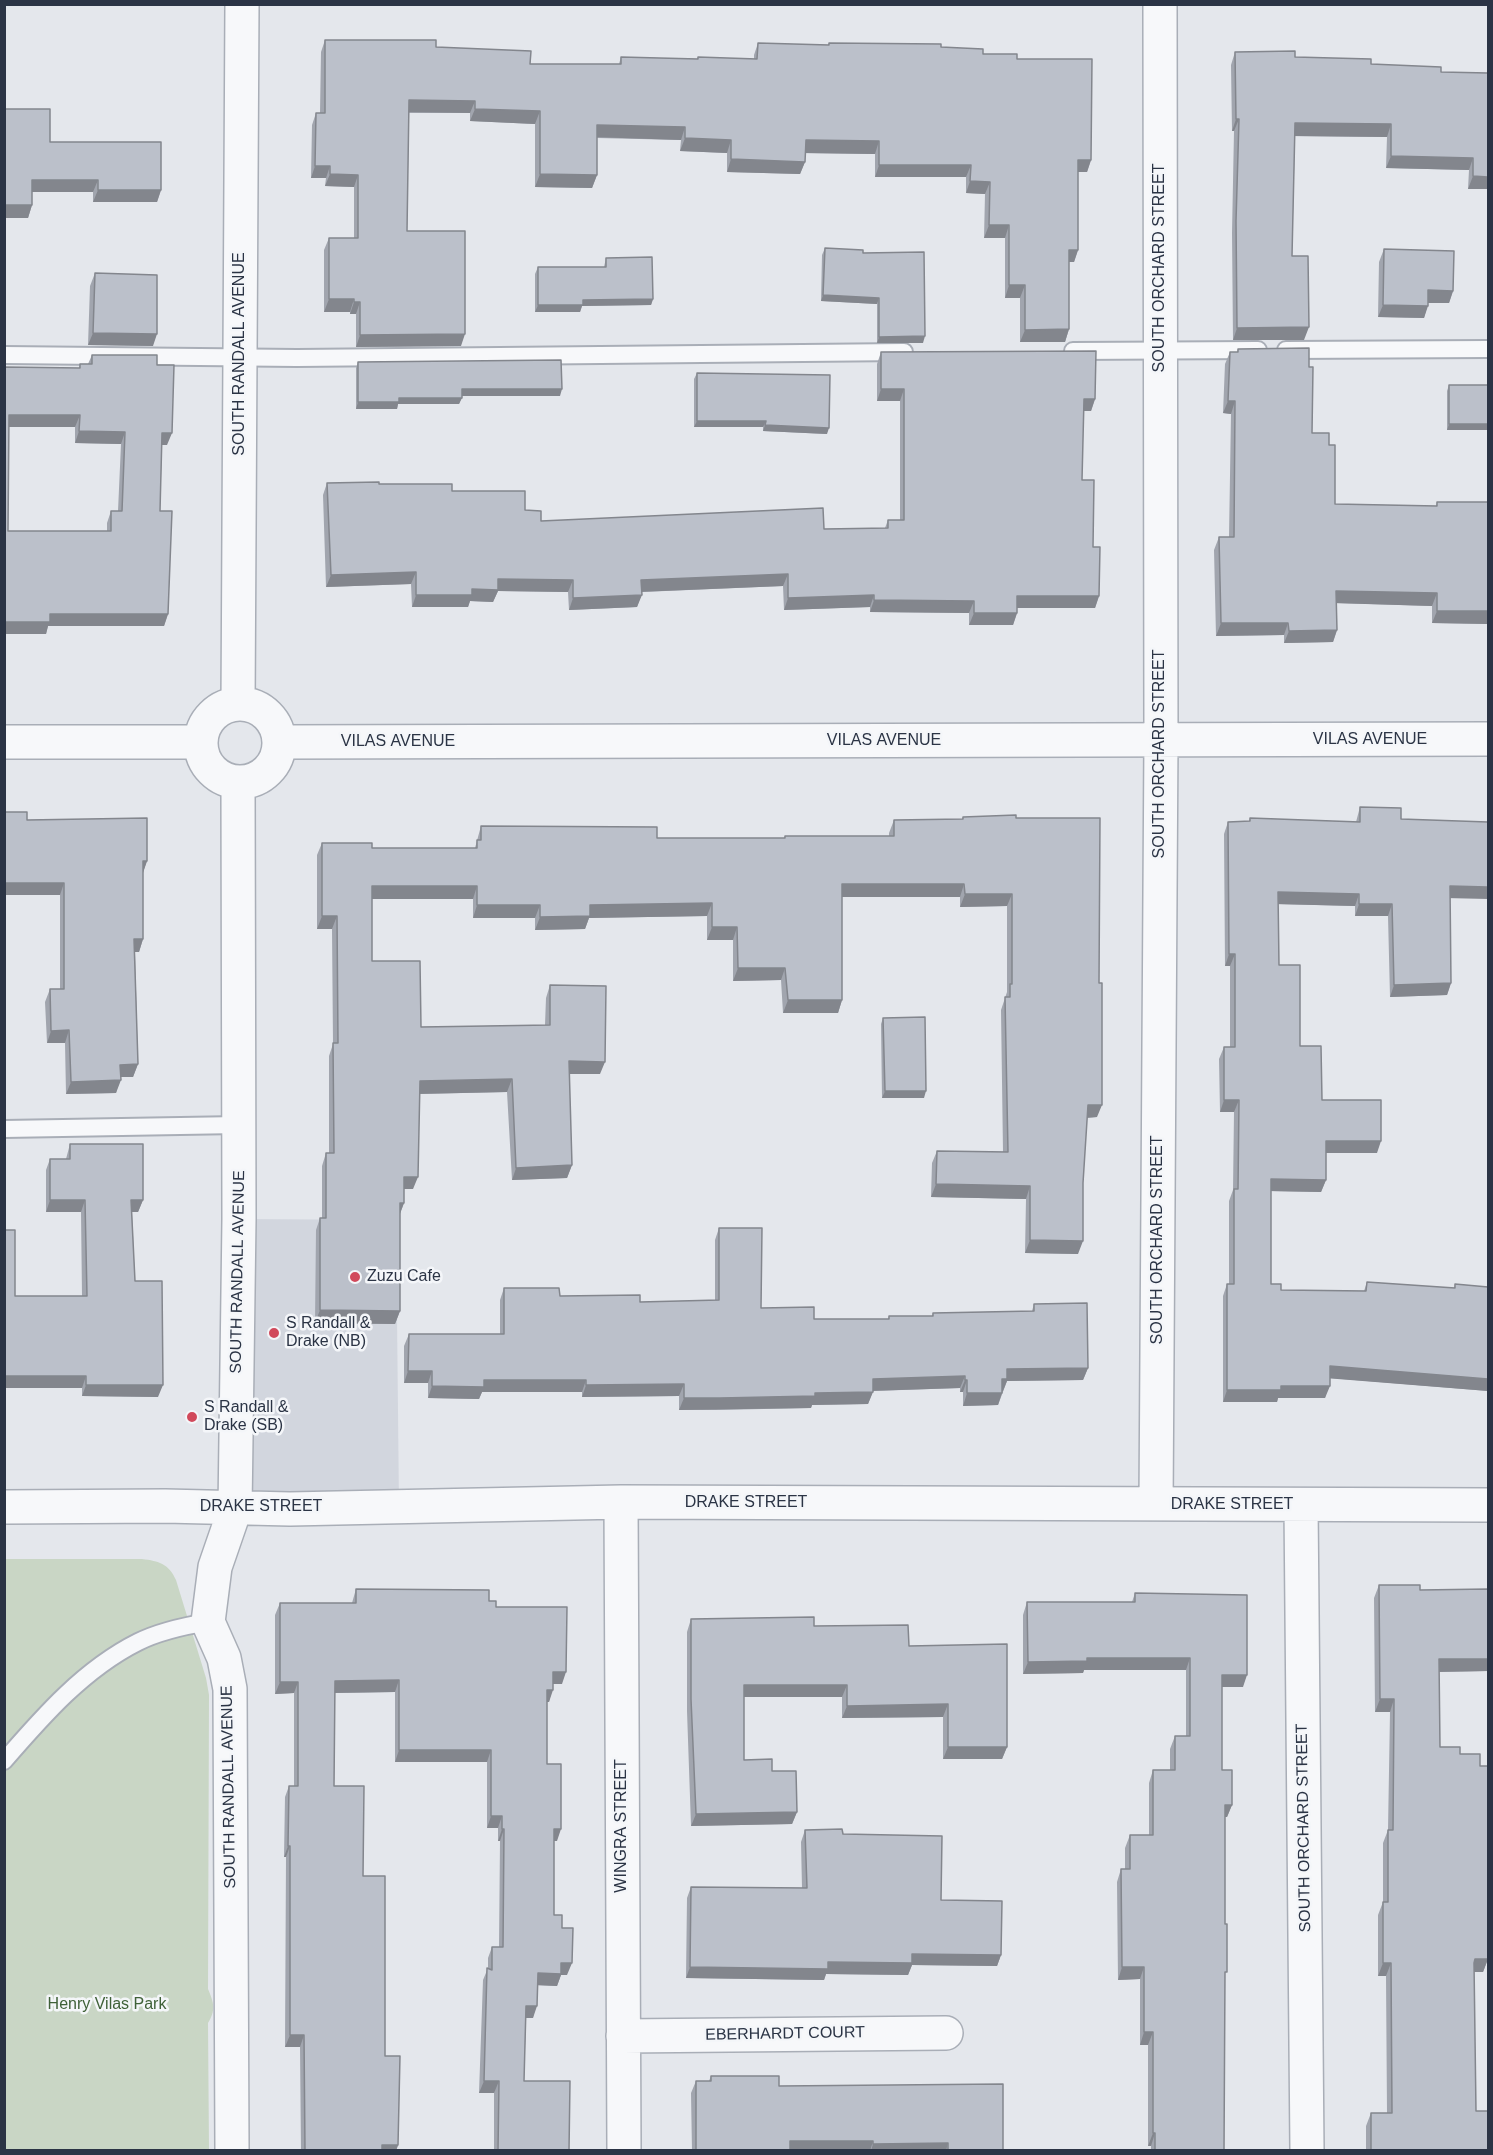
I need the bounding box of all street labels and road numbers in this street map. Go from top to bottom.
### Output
street label: SOUTH ORCHARD STREET [1150,164,1170,372]
street label: SOUTH RANDALL AVENUE [230,252,250,456]
street label: SOUTH ORCHARD STREET [1150,650,1170,858]
street label: VILAS AVENUE [1313,730,1427,750]
street label: VILAS AVENUE [827,731,941,751]
street label: VILAS AVENUE [341,732,455,752]
street label: SOUTH ORCHARD STREET [1148,1136,1168,1344]
street label: SOUTH RANDALL AVENUE [227,1170,249,1374]
street label: DRAKE STREET [685,1493,807,1513]
street label: DRAKE STREET [1171,1495,1293,1515]
street label: DRAKE STREET [200,1497,322,1517]
street label: SOUTH RANDALL AVENUE [218,1685,240,1889]
street label: SOUTH ORCHARD STREET [1293,1723,1315,1933]
street label: WINGRA STREET [612,1759,632,1893]
street label: EBERHARDT COURT [705,2023,865,2045]

